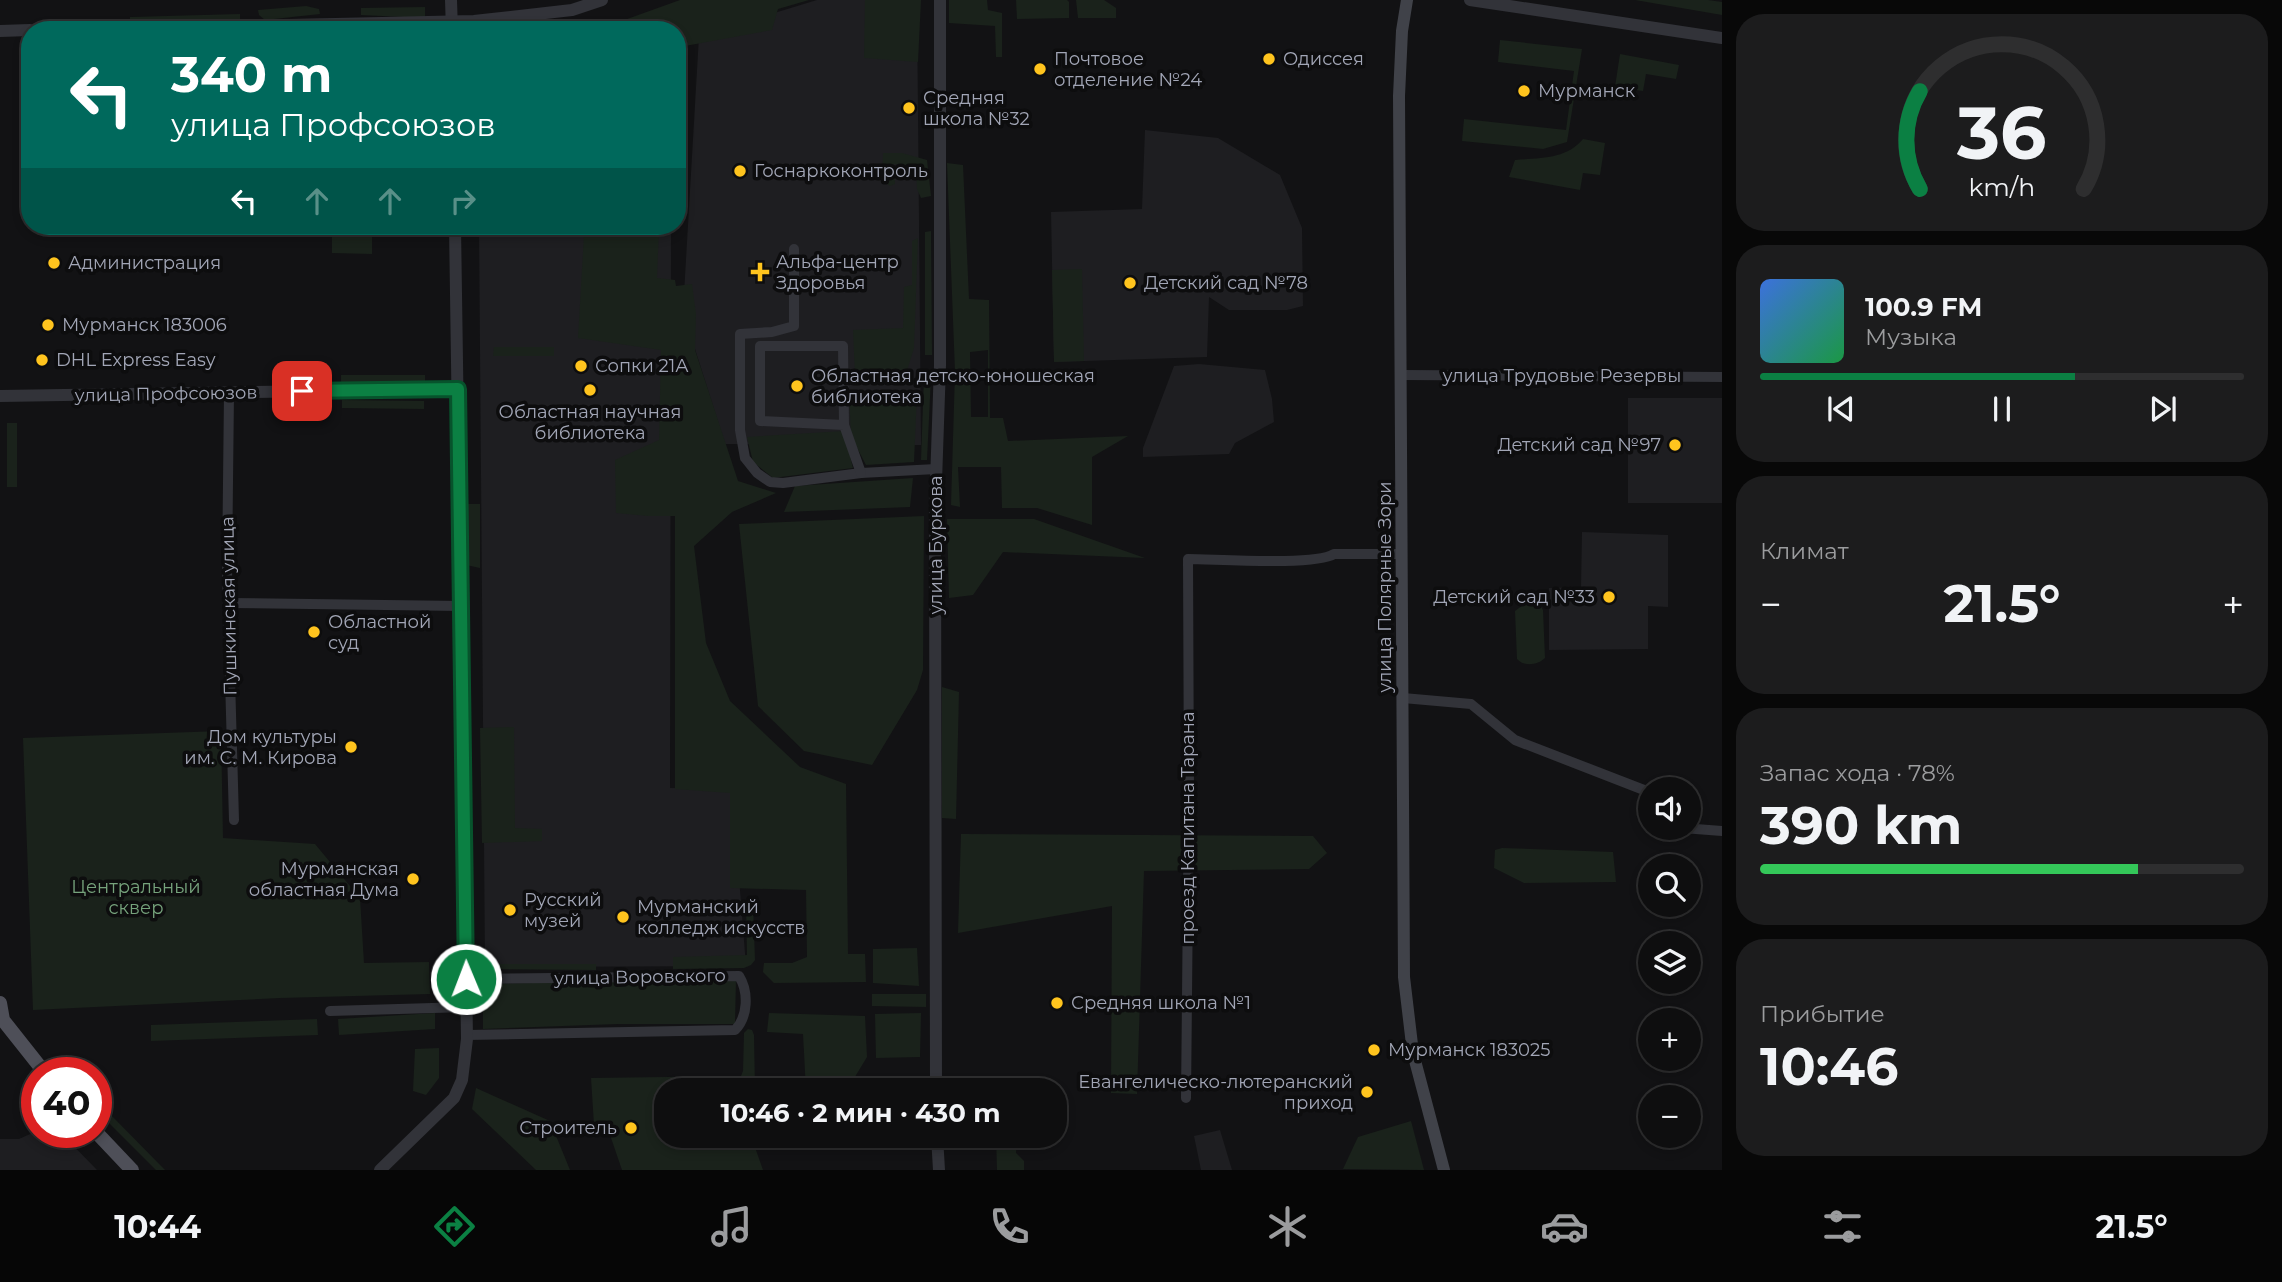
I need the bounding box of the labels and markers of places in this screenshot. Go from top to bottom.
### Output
place label: Почтовое отделение №24 [1054,48,1202,91]
place label: Одиссея [1283,48,1364,70]
marker: Одиссея [1261,51,1277,67]
marker: Почтовое отделение №24 [1032,61,1048,77]
place label: Мурманск [1538,80,1636,102]
marker: Мурманск [1516,83,1532,99]
place label: Средняя школа №32 [923,87,1030,130]
marker: Средняя школа №32 [901,100,917,116]
place label: Госнаркоконтроль [754,160,928,182]
marker: Госнаркоконтроль [732,163,748,179]
place label: Альфа-центр Здоровья [776,251,899,294]
place label: Администрация [68,252,221,274]
marker: Администрация [46,255,62,271]
marker: Альфа-центр Здоровья [750,262,770,282]
place label: Детский сад №78 [1144,272,1308,294]
marker: Детский сад №78 [1122,275,1138,291]
place label: Мурманск 183006 [62,314,227,336]
marker: Мурманск 183006 [40,317,56,333]
place label: DHL Express Easy [56,349,216,371]
marker: DHL Express Easy [34,352,50,368]
place label: Сопки 21А [595,355,689,377]
marker: Сопки 21А [573,358,589,374]
pin [272,361,332,421]
place label: Областная детско-юношеская библиотека [811,365,1095,408]
marker: Областная детско-юношеская библиотека [789,378,805,394]
marker: Областная научная библиотека [582,382,598,398]
place label: Областная научная библиотека [499,401,681,444]
place label: Детский сад №97 [1497,434,1661,456]
marker: Детский сад №97 [1667,437,1683,453]
place label: Детский сад №33 [1433,586,1595,608]
marker: Детский сад №33 [1601,589,1617,605]
place label: Областной суд [328,611,431,654]
marker: Областной суд [306,624,322,640]
place label: Дом культуры им. С. М. Кирова [184,726,337,769]
marker: Дом культуры им. С. М. Кирова [343,739,359,755]
place label: Мурманская областная Дума [249,858,399,901]
marker: Мурманская областная Дума [405,871,421,887]
place label: Русский музей [524,889,602,932]
place label: Мурманский колледж искусств [637,896,805,939]
marker: Русский музей [502,902,518,918]
marker: Мурманский колледж искусств [615,909,631,925]
place label: Средняя школа №1 [1071,992,1251,1014]
marker: Средняя школа №1 [1049,995,1065,1011]
place label: Мурманск 183025 [1388,1039,1550,1061]
marker: Мурманск 183025 [1366,1042,1382,1058]
place label: Евангелическо-лютеранский приход [1078,1071,1353,1114]
marker: Евангелическо-лютеранский приход [1359,1084,1375,1100]
place label: Строитель [519,1117,617,1139]
marker: Строитель [623,1120,639,1136]

